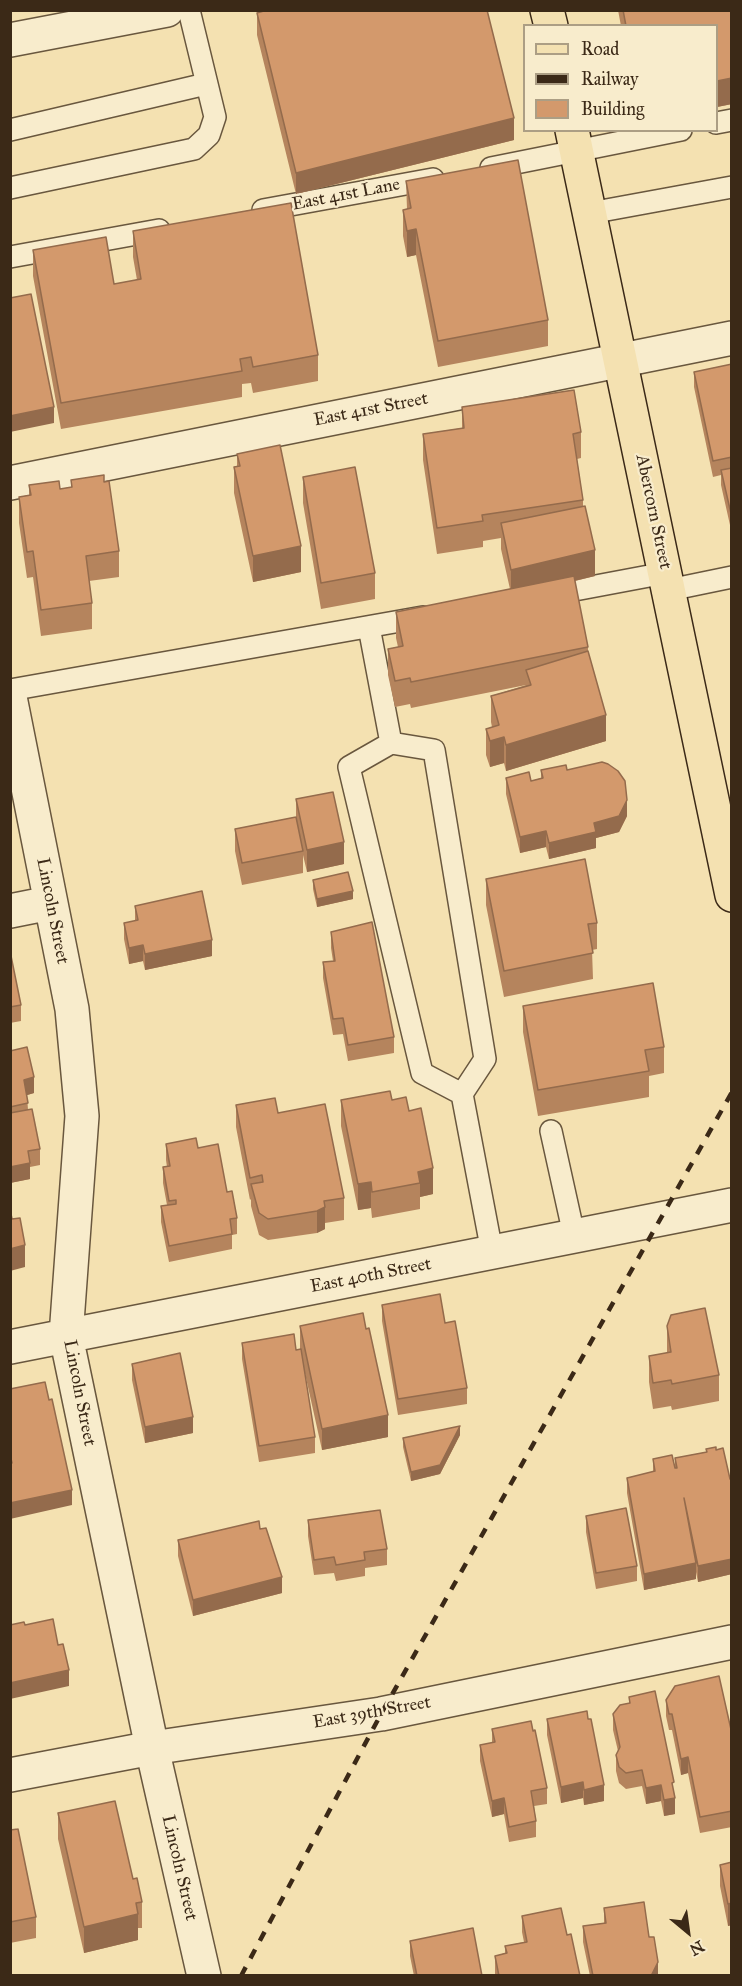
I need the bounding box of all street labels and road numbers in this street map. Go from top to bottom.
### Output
street label: East 41st Lane [290,174,402,216]
street label: East 41st Street [312,388,430,432]
street label: Abercorn Street [630,453,676,571]
street label: Lincoln Street [31,856,73,966]
street label: East 40th Street [309,1254,433,1298]
street label: Lincoln Street [58,1338,100,1448]
street label: East 39th Street [311,1692,433,1734]
street label: Lincoln Street [156,1813,202,1923]

